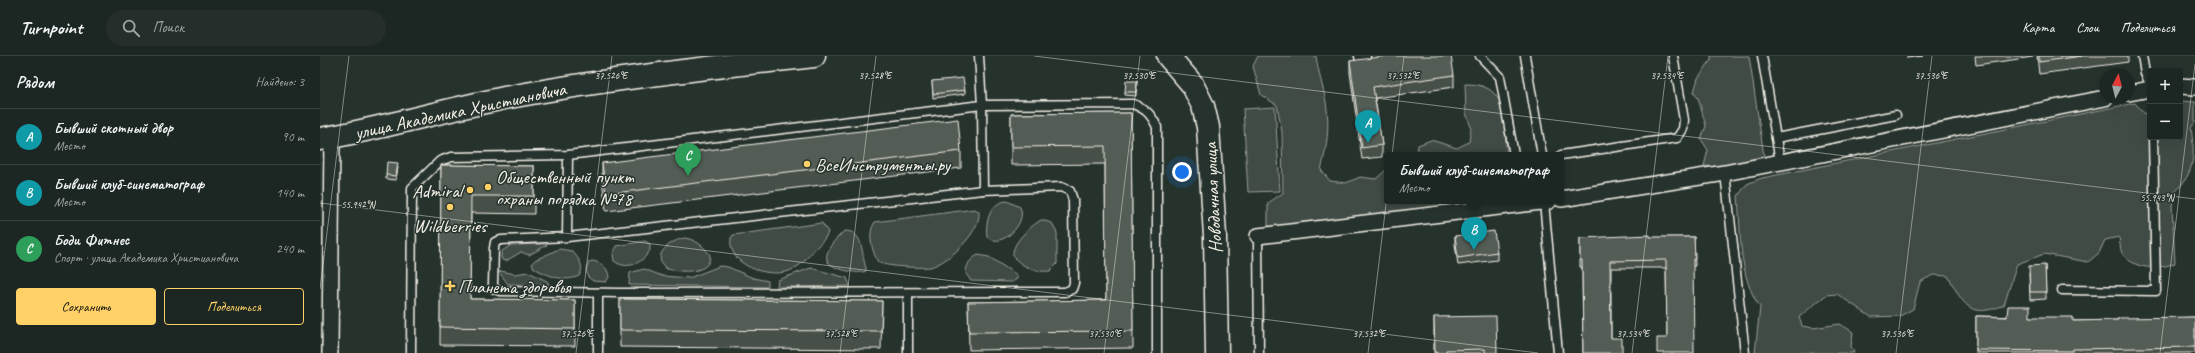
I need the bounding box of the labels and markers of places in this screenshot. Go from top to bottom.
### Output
pin: A [1355,110,1381,143]
pin: C [675,143,701,176]
place label: ВсеИнструменты.ру [815,153,952,177]
marker: ВсеИнструменты.ру [802,159,812,169]
place label: Общественный пункт охраны порядка №78 [496,165,635,211]
place label: Admiral [412,179,466,203]
marker: Общественный пункт охраны порядка №78 [483,182,493,192]
marker: Admiral [465,185,475,195]
marker: Wildberries [445,202,455,212]
place label: Wildberries [414,214,488,238]
pin: B [1461,217,1487,250]
place label: Планета здоровья [458,275,572,299]
marker: Планета здоровья [445,281,455,291]

